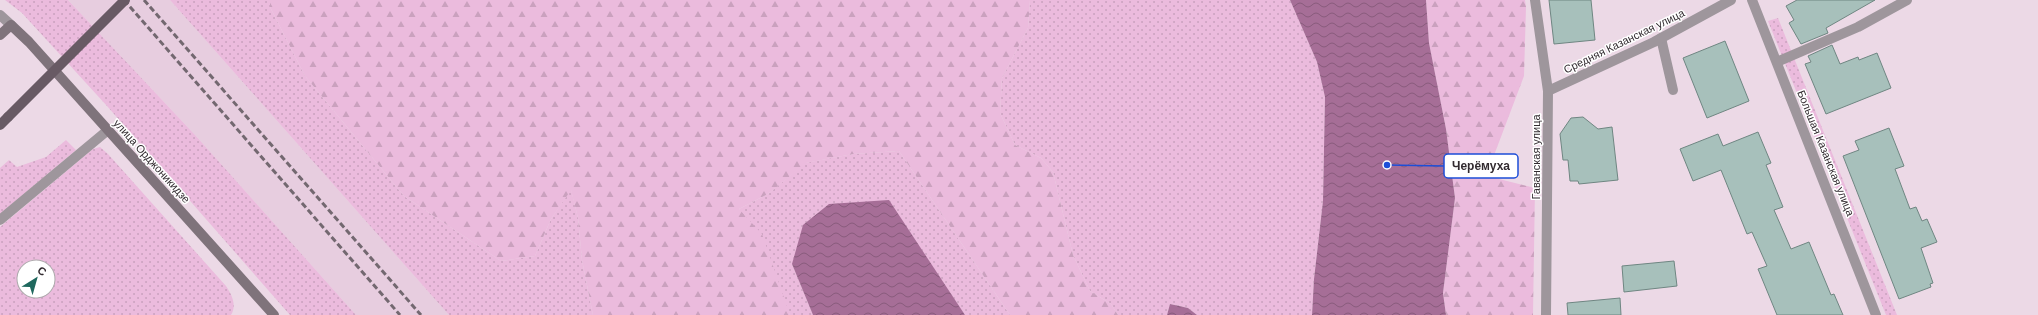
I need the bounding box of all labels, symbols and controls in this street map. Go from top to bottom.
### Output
street label: Средняя Казанская улица [1561,5,1687,76]
street label: Большая Казанская улица [1794,88,1858,219]
street label: Гаванская улица [1529,114,1543,200]
street label: улица Орджоникидзе [111,116,193,206]
callout: Черёмуха [1444,154,1518,178]
text: Черёмуха [1452,158,1510,174]
north arrow [16,259,56,299]
text: С [35,263,49,279]

